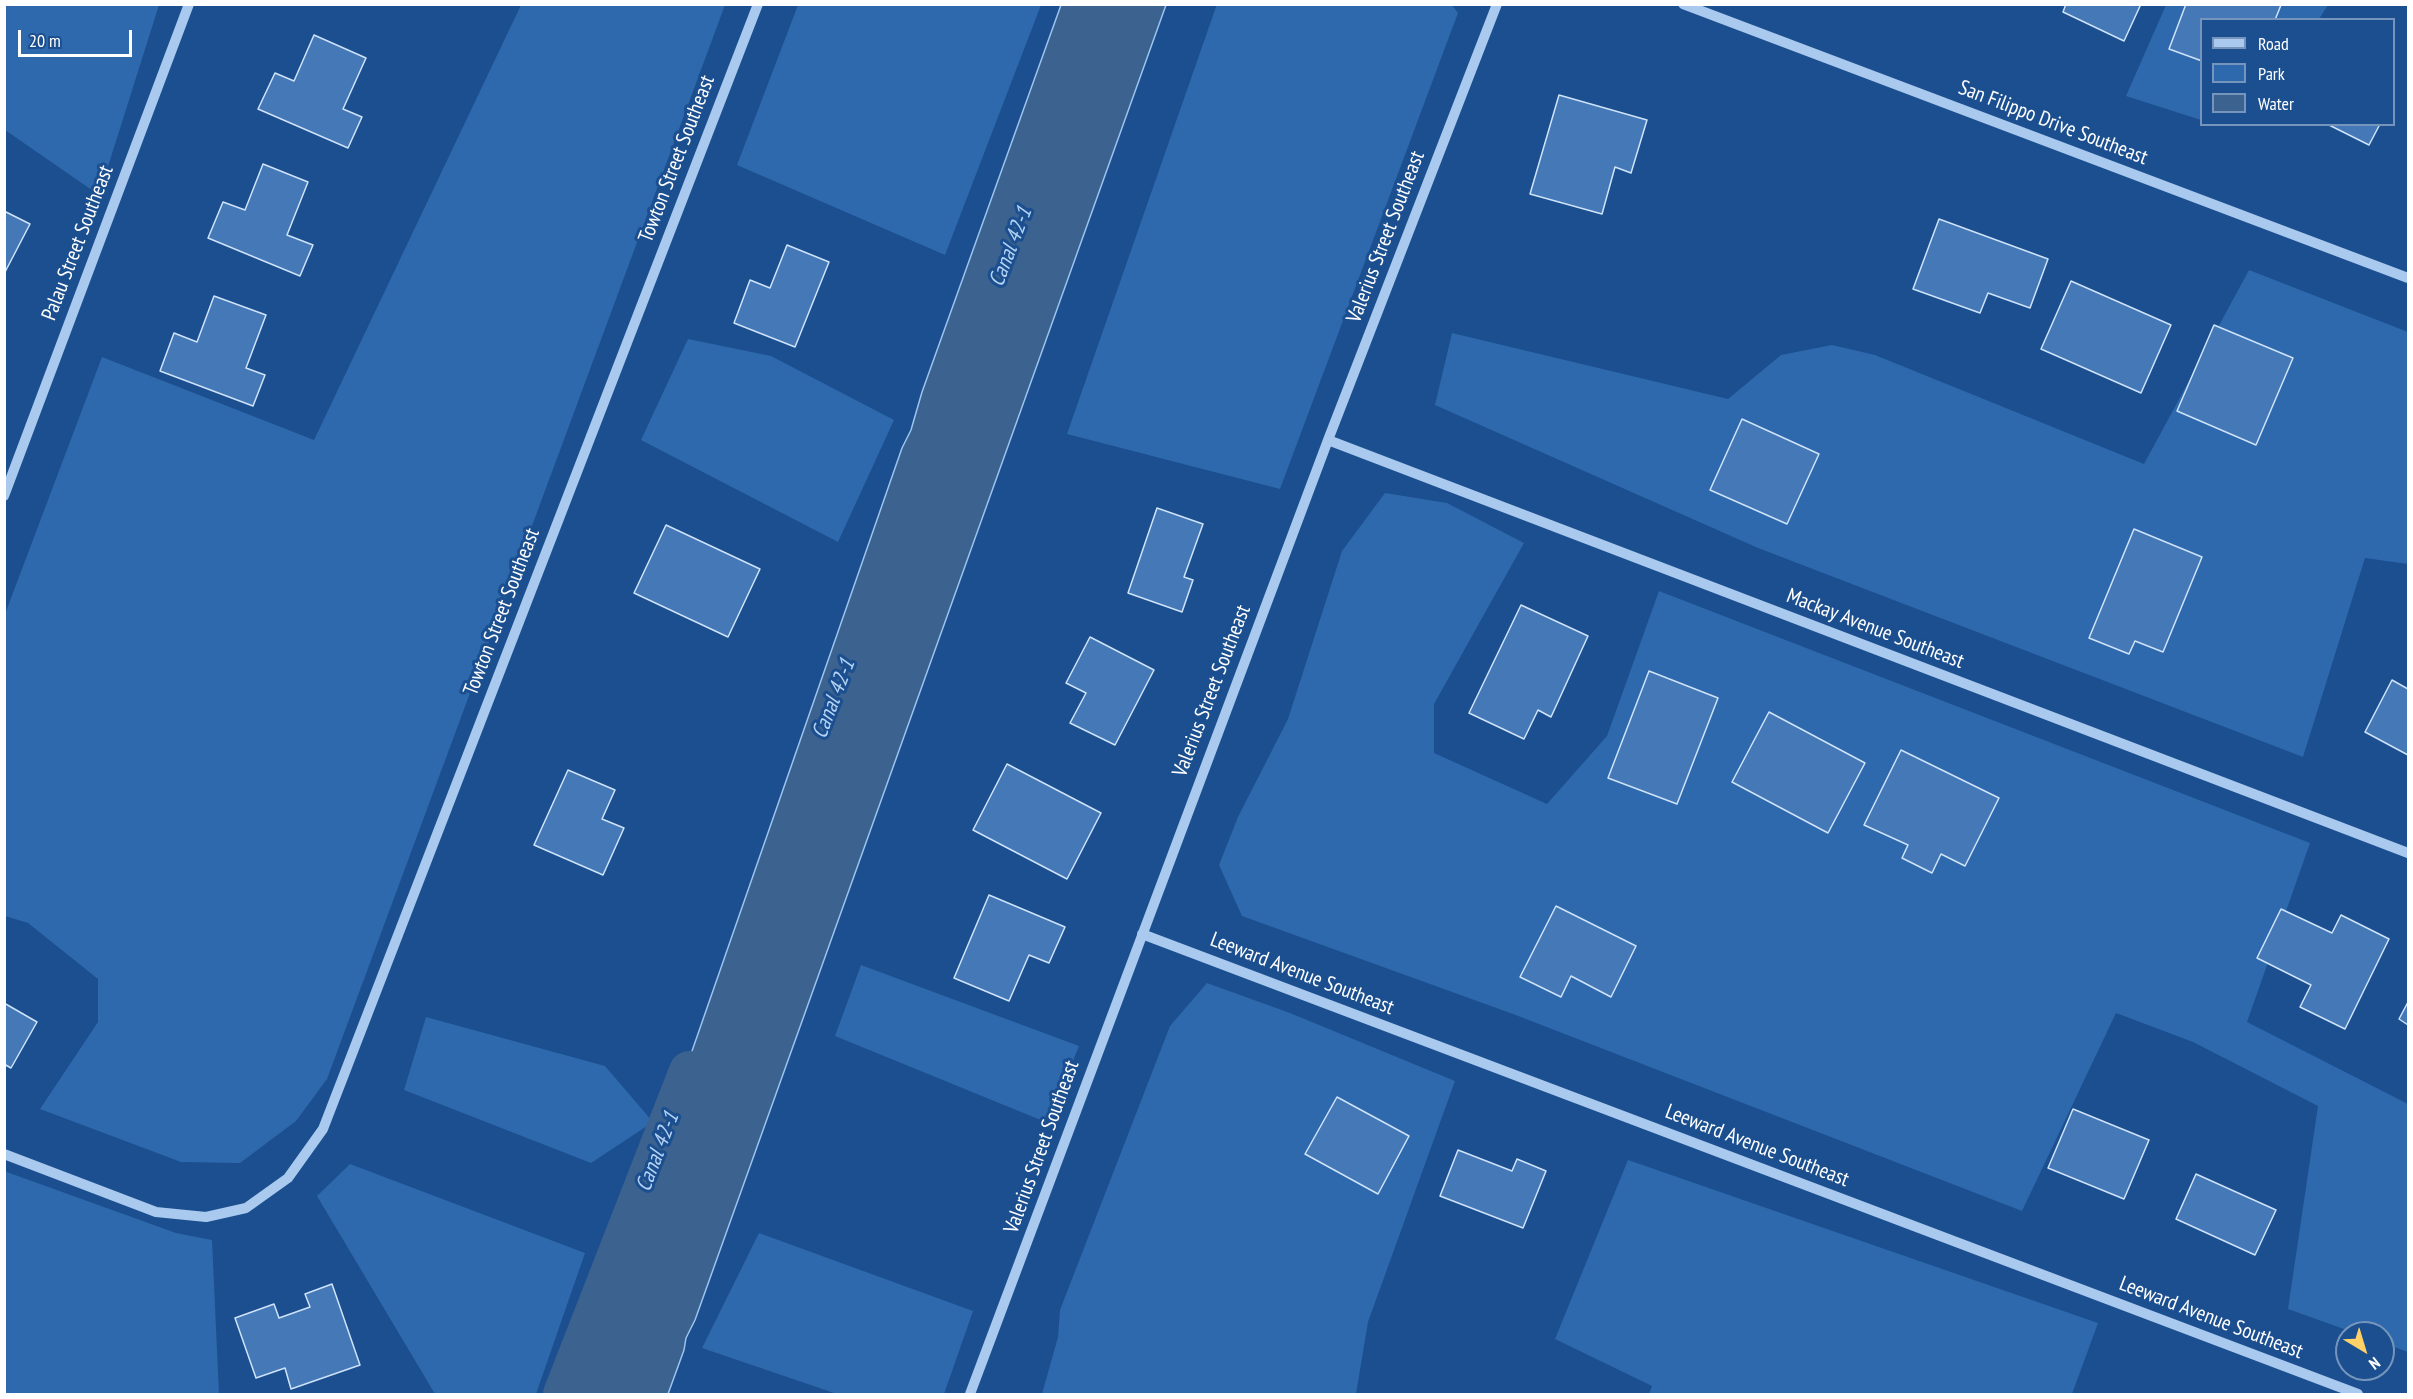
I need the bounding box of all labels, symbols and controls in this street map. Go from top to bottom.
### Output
scale bar [21,18,135,56]
legend [2200,18,2395,126]
text: 20 m [29,29,61,52]
text: Road [2258,32,2289,55]
text: Park [2258,62,2285,85]
street label: Towton Street Southeast [634,72,720,246]
street label: San Filippo Drive Southeast [1955,75,2151,171]
text: Water [2258,92,2294,115]
street label: Valerius Street Southeast [1342,148,1430,326]
street label: Palau Street Southeast [37,162,119,324]
water label: Canal 42-1 [984,204,1038,290]
street label: Towton Street Southeast [459,525,545,699]
street label: Mackay Avenue Southeast [1783,584,1967,674]
street label: Valerius Street Southeast [1168,602,1256,780]
water label: Canal 42-1 [807,656,861,742]
street label: Leeward Avenue Southeast [1207,927,1397,1021]
street label: Valerius Street Southeast [999,1057,1085,1237]
street label: Leeward Avenue Southeast [1662,1099,1852,1193]
water label: Canal 42-1 [631,1109,685,1195]
street label: Leeward Avenue Southeast [2116,1271,2306,1365]
north arrow [2335,1321,2395,1381]
text: N [2365,1353,2384,1374]

